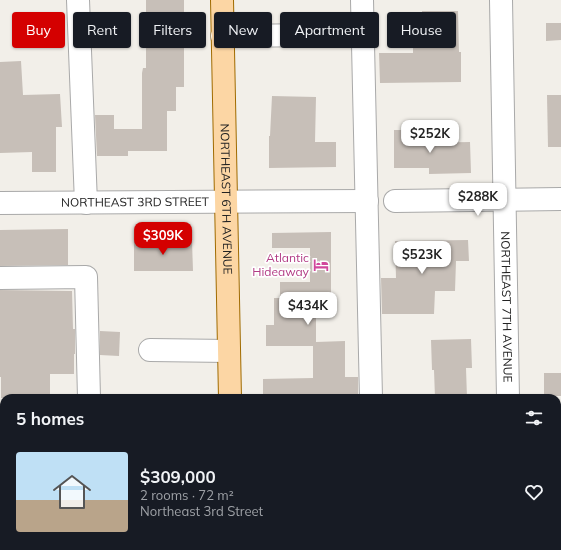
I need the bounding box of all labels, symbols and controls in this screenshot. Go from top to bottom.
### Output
chip: Buy [12,12,65,48]
chip: Rent [73,12,131,48]
chip: Filters [139,12,206,48]
chip: New [214,12,272,48]
chip: Apartment [280,12,379,48]
chip: House [387,12,456,48]
pin: $252K [402,120,458,154]
street label: NORTHEAST 6TH AVENUE [217,123,236,275]
text: $252K [410,125,450,141]
pin: $288K [450,183,506,217]
text: $288K [458,188,498,204]
street label: NORTHEAST 3RD STREET [61,194,210,210]
pin: $309K [135,222,191,256]
text: $309K [143,227,183,243]
street label: NORTHEAST 7TH AVENUE [498,231,516,383]
pin: $523K [394,241,450,275]
text: $523K [402,246,442,262]
place label: Atlantic Hideaway [252,250,310,279]
hotel icon: Atlantic Hideaway [312,256,330,274]
pin: $434K [280,292,336,326]
text: $434K [288,297,328,313]
icon: filters [523,407,545,429]
text: 5 homes [16,408,84,429]
text: $309,000 [140,466,216,487]
icon: home [48,468,96,516]
icon: heart [523,481,545,503]
text: 2 rooms · 72 m² [140,487,234,503]
text: Northeast 3rd Street [140,503,263,519]

